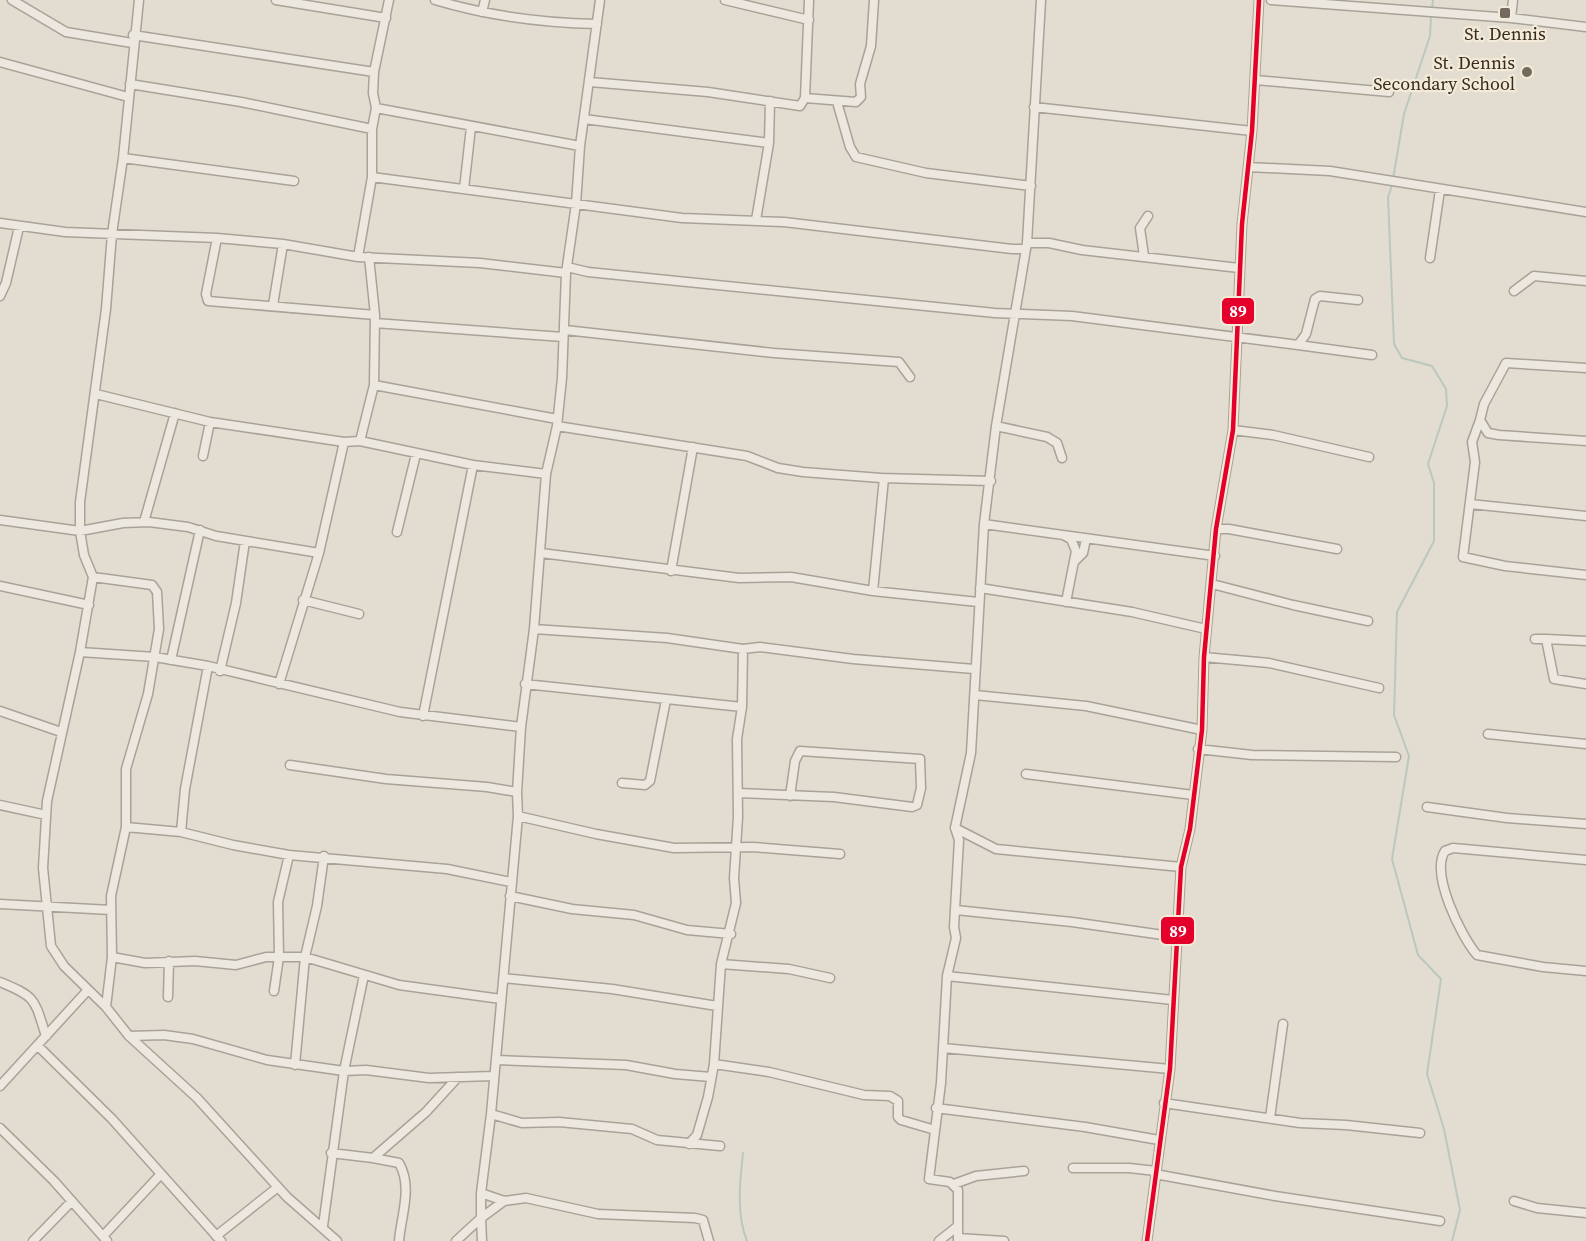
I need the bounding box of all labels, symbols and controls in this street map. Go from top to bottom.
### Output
marker: St. Dennis [1498,6,1512,20]
place label: St. Dennis [1464,21,1546,46]
place label: St. Dennis Secondary School [1373,50,1515,96]
marker: St. Dennis Secondary School [1520,65,1534,79]
line badge: 89 [1221,297,1255,325]
text: 89 [1229,300,1247,322]
line badge: 89 [1160,916,1195,945]
text: 89 [1169,920,1187,942]

